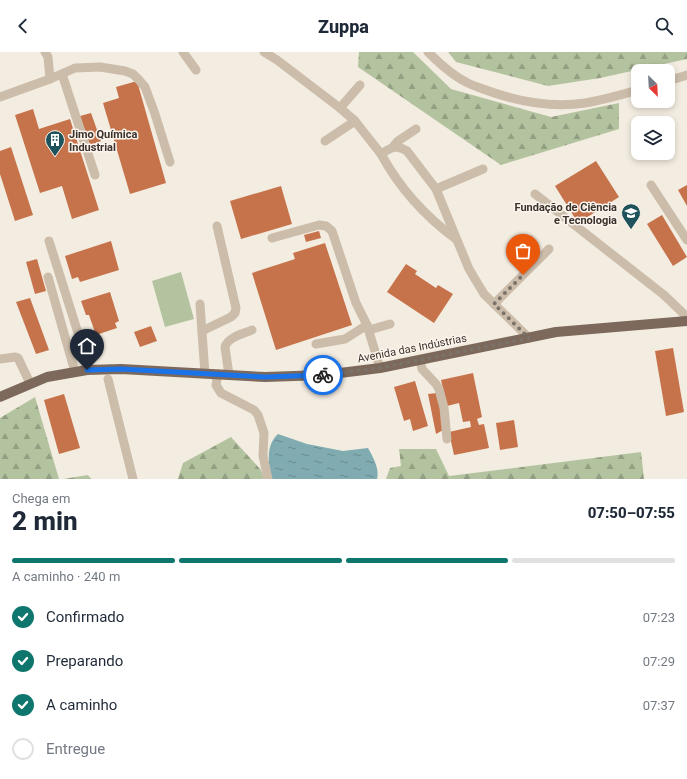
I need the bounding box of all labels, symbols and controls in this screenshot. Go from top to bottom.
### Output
icon: back [12,15,34,37]
icon: search [653,15,675,37]
text: Zuppa [318,16,369,37]
north arrow [631,64,675,108]
map controls [631,64,675,160]
button: layers [631,116,675,160]
place label: Jimo Química Industrial [69,128,137,154]
building icon: Jimo Química Industrial [44,129,66,157]
place label: Fundação de Ciência e Tecnologia [515,201,617,227]
school or university icon: Fundação de Ciência e Tecnologia [620,202,642,230]
pin [506,234,540,275]
icon: bag [512,240,534,262]
pin [70,329,104,370]
street label: Avenida das Indústrias [356,331,468,365]
icon: home [76,335,98,357]
courier [303,355,343,395]
icon: bike [312,364,334,386]
text: Chega em [12,491,70,506]
text: 07:50–07:55 [588,504,675,522]
text: 2 min [12,506,78,536]
text: A caminho · 240 m [12,569,120,584]
icon: check [12,606,34,628]
text: Confirmado [46,608,124,626]
text: 07:23 [643,610,675,625]
icon: check [12,650,34,672]
text: Preparando [46,652,123,670]
text: 07:29 [643,654,675,669]
icon: check [12,694,34,716]
text: A caminho [46,696,117,714]
text: 07:37 [643,698,675,713]
text: Entregue [46,740,105,758]

